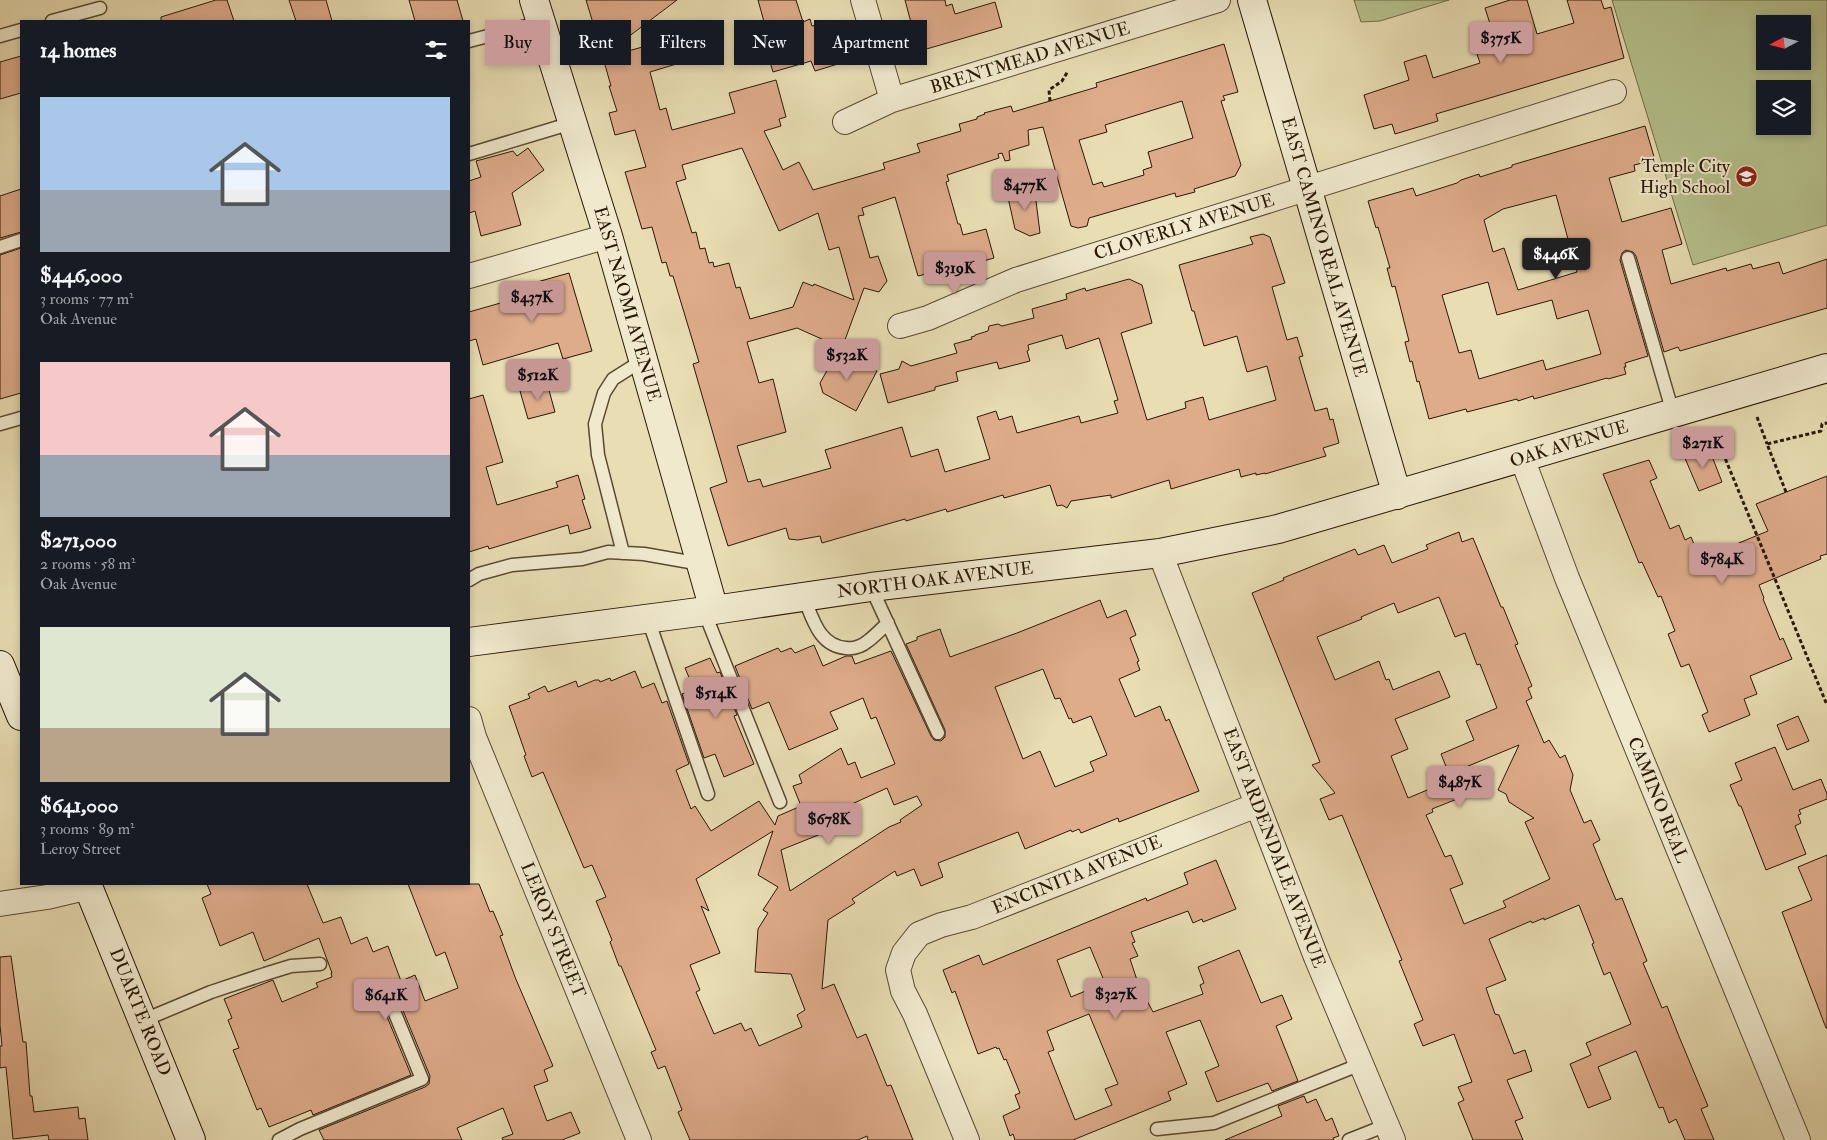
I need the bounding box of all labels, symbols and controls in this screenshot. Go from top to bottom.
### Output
north arrow [1756,15,1811,70]
map controls [1756,15,1811,135]
street label: BRENTMEAD AVENUE [927,17,1133,99]
chip: Buy [485,20,550,65]
chip: Rent [560,20,631,65]
chip: Filters [641,20,724,65]
chip: New [734,20,804,65]
chip: Apartment [814,20,927,65]
pin: $375K [1466,22,1536,64]
text: $375K [1481,28,1521,48]
icon: filters [422,36,450,64]
text: 14 homes [40,37,117,64]
button: layers [1756,80,1811,135]
street label: EAST CAMINO REAL AVENUE [1276,114,1372,380]
icon: home [200,129,290,219]
place label: Temple City High School [1640,155,1731,199]
school or university icon: Temple City High School [1734,164,1758,188]
pin: $477K [990,168,1060,211]
text: $477K [1003,175,1047,195]
street label: CLOVERLY AVENUE [1091,189,1277,265]
street label: EAST NAOMI AVENUE [588,204,666,404]
pin: $446K [1521,238,1591,280]
text: $446K [1533,244,1579,264]
pin: $319K [920,252,990,294]
text: $319K [935,258,975,278]
text: $446,000 [40,262,122,289]
pin: $437K [497,280,567,323]
text: $437K [511,287,553,307]
text: 3 rooms · 77 m² [40,289,134,309]
text: Oak Avenue [40,309,117,329]
pin: $532K [812,338,882,381]
text: $532K [826,345,868,365]
pin: $512K [503,358,573,401]
text: $512K [517,365,559,385]
icon: home [200,394,290,484]
street label: OAK AVENUE [1507,415,1631,473]
pin: $271K [1668,426,1738,469]
text: $271K [1682,433,1724,453]
text: $271,000 [40,527,117,554]
pin: $784K [1687,542,1757,585]
text: $784K [1700,549,1744,569]
text: 2 rooms · 58 m² [40,554,135,574]
street label: NORTH OAK AVENUE [836,557,1034,603]
text: Oak Avenue [40,574,117,594]
icon: home [200,659,290,749]
pin: $514K [681,676,751,719]
text: $514K [695,683,737,703]
street label: EAST ARDENDALE AVENUE [1218,725,1330,971]
street label: CAMINO REAL [1622,734,1694,866]
pin: $487K [1425,766,1495,808]
text: $487K [1438,772,1482,792]
text: $641,000 [40,792,119,819]
pin: $678K [794,802,864,845]
text: $678K [807,809,851,829]
text: 3 rooms · 89 m² [40,819,135,839]
street label: ENCINITA AVENUE [989,830,1165,920]
text: Leroy Street [40,839,121,859]
street label: LEROY STREET [515,859,591,1002]
street label: DUARTE ROAD [104,945,176,1079]
pin: $641K [351,978,421,1021]
pin: $327K [1081,978,1151,1020]
text: $327K [1095,984,1137,1004]
text: $641K [365,985,407,1005]

